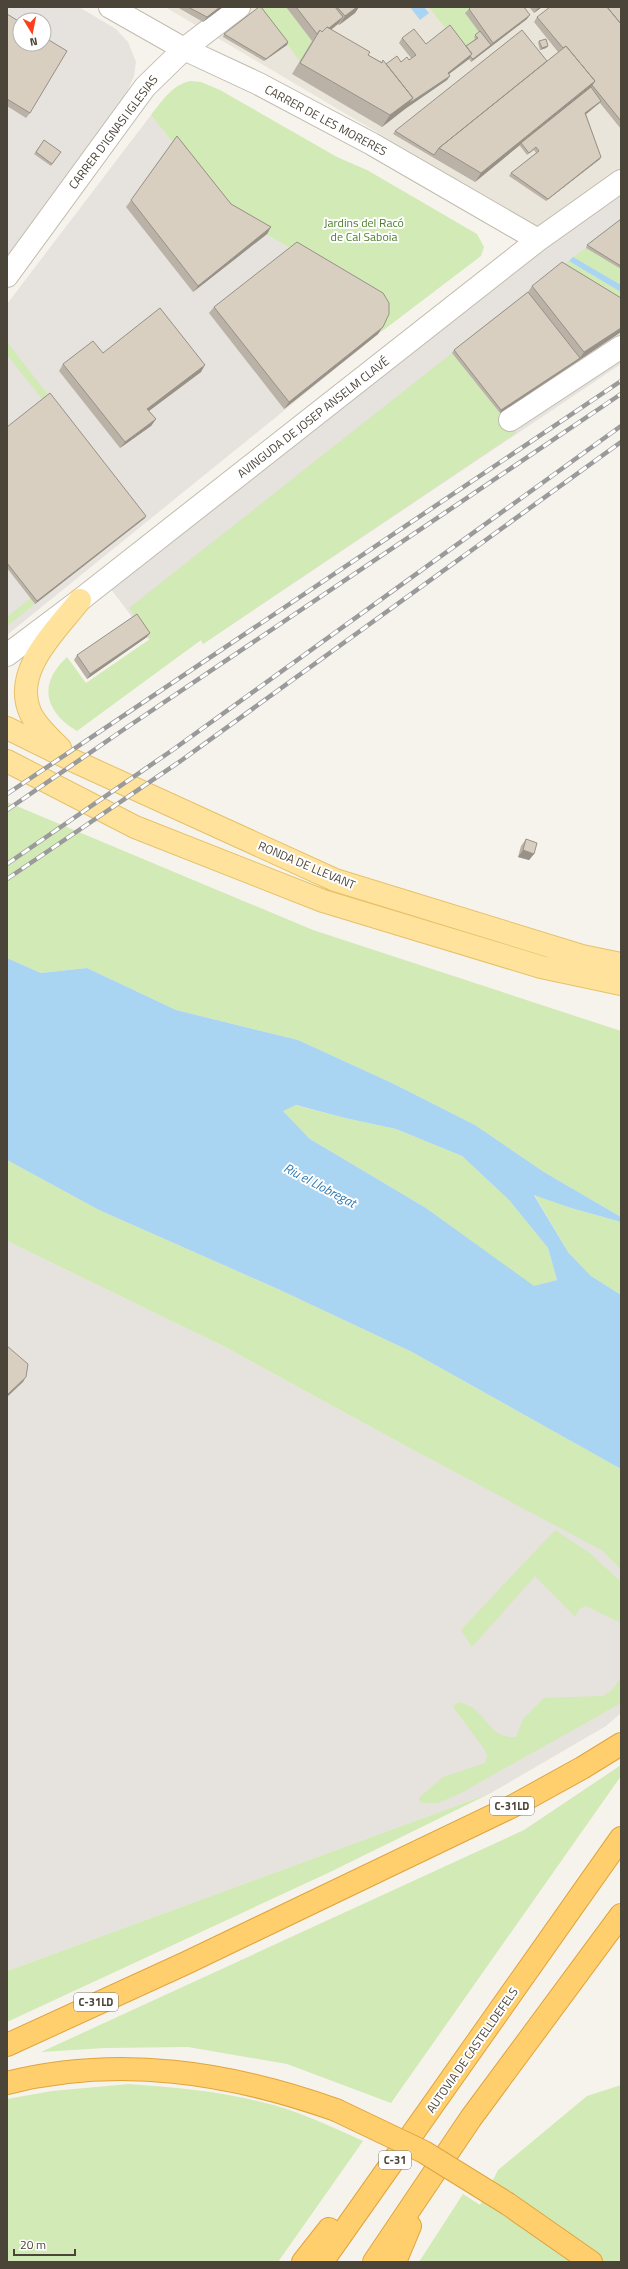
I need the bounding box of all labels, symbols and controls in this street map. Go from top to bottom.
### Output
north arrow [12,12,52,52]
text: N [29,33,39,50]
street label: CARRER D'IGNASI IGLESIAS [64,71,162,193]
street label: CARRER DE LES MORERES [261,80,391,160]
park label: Jardins del Racó de Cal Saboia [324,213,404,246]
street label: AVINGUDA DE JOSEP ANSELM CLAVÉ [233,351,393,482]
street label: RONDA DE LLEVANT [255,836,359,894]
water label: Riu el Llobregat [280,1158,361,1213]
road number: C-31LD [490,1797,534,1815]
street label: AUTOVIA DE CASTELLDEFELS [421,1983,523,2117]
road number: C-31LD [74,1993,118,2011]
road number: C-31 [379,2151,411,2169]
scale bar [14,2231,75,2257]
text: 20 m [20,2235,46,2254]

